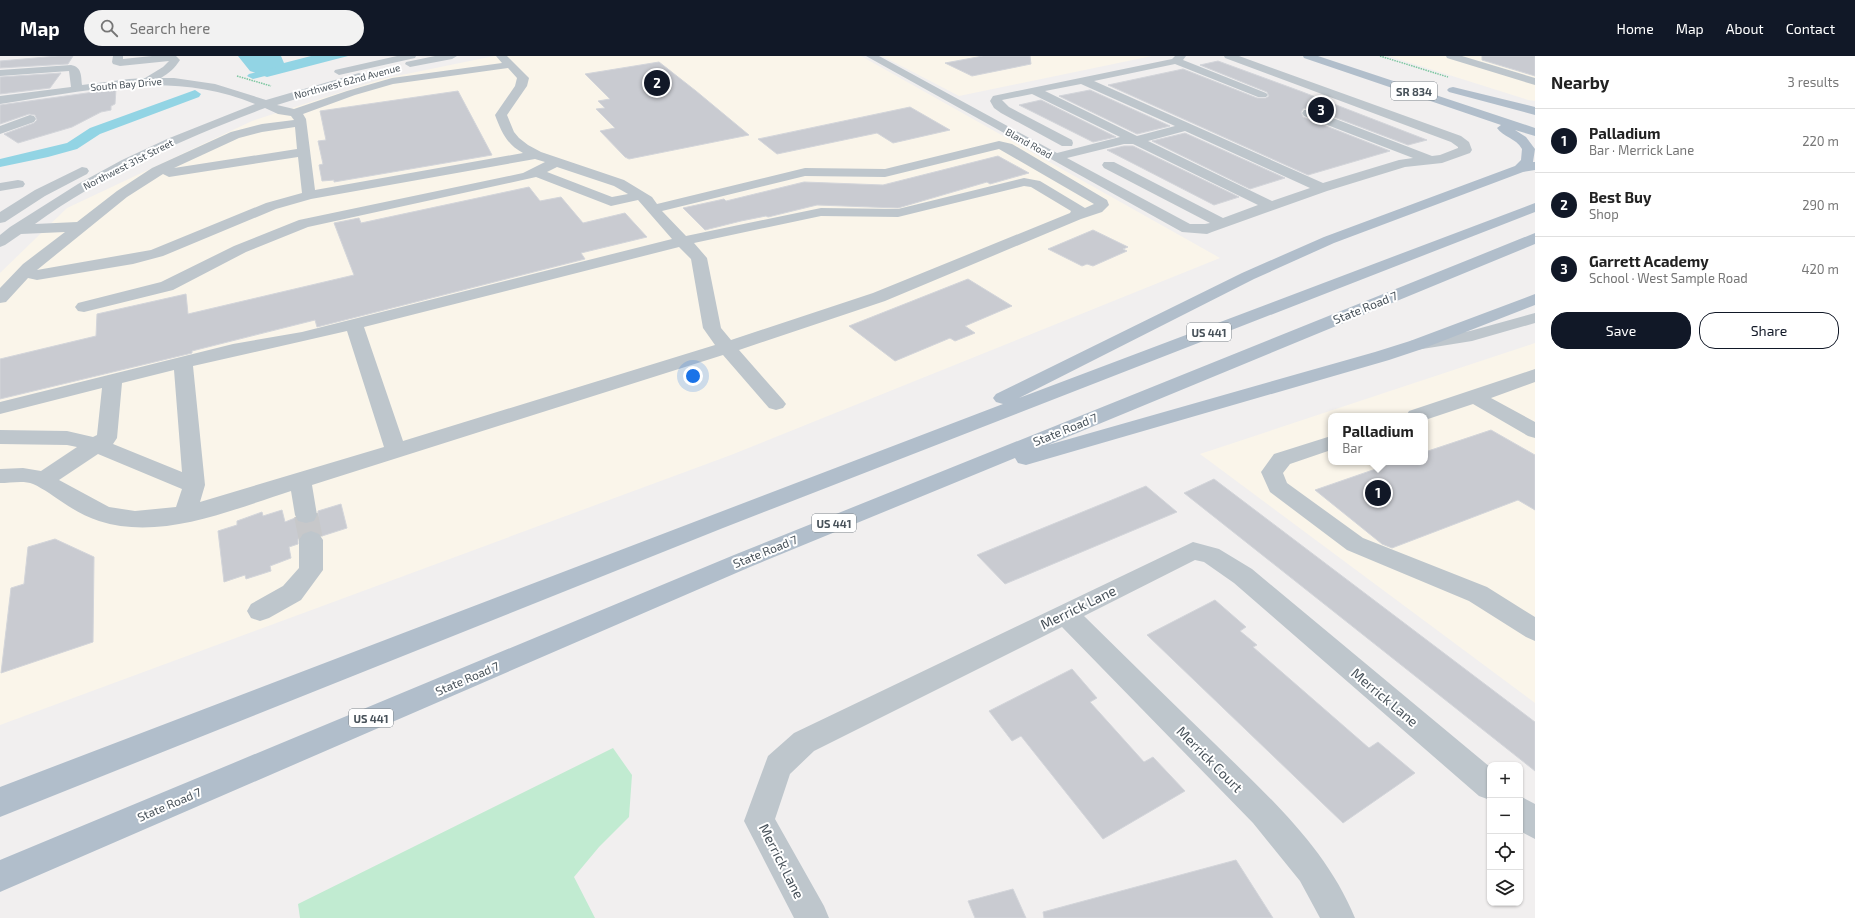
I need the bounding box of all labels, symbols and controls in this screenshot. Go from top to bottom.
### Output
search box [84,10,364,46]
text: Map [20,17,60,40]
icon: search [98,17,120,39]
text: Search here [130,19,210,37]
text: Home [1617,20,1654,37]
text: Map [1676,20,1704,37]
text: About [1726,20,1764,37]
text: Contact [1786,20,1835,37]
street label: Northwest 62nd Avenue [293,61,401,101]
pin: 2 [644,68,670,98]
text: Nearby [1551,72,1609,92]
text: 3 results [1788,74,1839,90]
street label: South Bay Drive [90,75,162,93]
road number: SR 834 [1391,82,1437,100]
pin: 3 [1308,95,1334,125]
text: Palladium [1589,124,1660,142]
street label: Bland Road [1004,125,1054,161]
text: 1 [1561,133,1567,149]
text: 220 m [1802,133,1839,149]
street label: Northwest 31st Street [81,136,175,192]
text: Bar · Merrick Lane [1589,142,1694,158]
text: Best Buy [1589,188,1651,206]
text: 2 [1560,197,1568,213]
text: 290 m [1802,197,1839,213]
text: Shop [1589,206,1619,222]
text: Garrett Academy [1589,252,1709,270]
text: 3 [1560,261,1568,277]
text: 420 m [1802,261,1839,277]
text: School · West Sample Road [1589,270,1748,286]
street label: State Road 7 [1331,288,1399,326]
button: Save [1551,312,1691,349]
button: Share [1699,312,1839,349]
road number: US 441 [1187,323,1231,341]
your location [683,366,703,386]
street label: State Road 7 [1031,410,1099,448]
popup [1328,413,1428,465]
text: Palladium [1342,422,1414,440]
text: Bar [1342,440,1363,456]
pin: 1 [1365,478,1391,508]
road number: US 441 [812,514,856,532]
street label: State Road 7 [731,532,799,570]
street label: Merrick Lane [1037,581,1119,633]
street label: State Road 7 [433,658,501,698]
street label: Merrick Lane [1348,664,1422,730]
road number: US 441 [349,709,393,727]
street label: Merrick Court [1173,722,1247,796]
map controls [1487,762,1523,906]
button: + [1487,762,1523,798]
street label: State Road 7 [135,784,203,824]
button: − [1487,798,1523,834]
street label: Merrick Lane [756,821,808,901]
button: locate [1487,834,1523,870]
button: layers [1487,870,1523,906]

